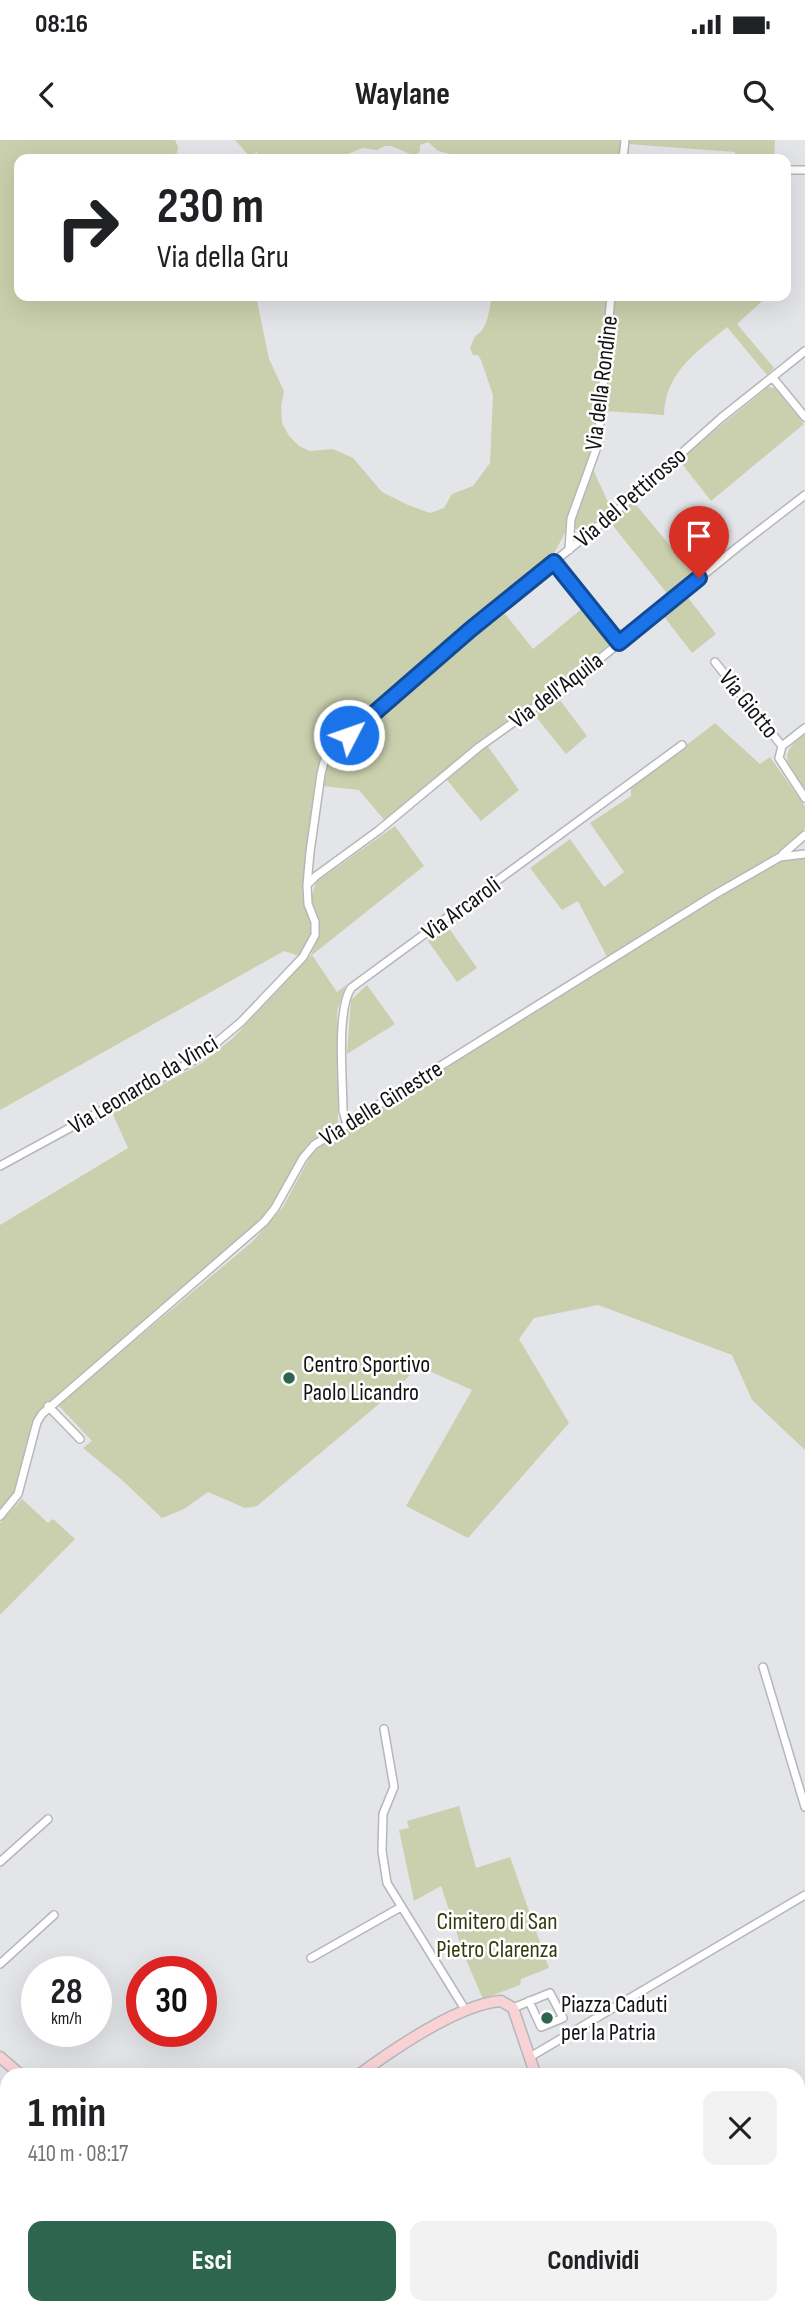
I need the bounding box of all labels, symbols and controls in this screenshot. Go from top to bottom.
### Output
text: 08:16 [35,9,88,40]
text: Waylane [355,75,450,114]
icon: back [28,76,66,114]
icon: search [739,76,777,114]
text: 230 m [157,178,264,237]
icon: right [42,182,133,273]
text: Via della Gru [157,238,289,277]
street label: Via della Rondine [579,314,624,452]
street label: Via del Pettirosso [569,441,692,554]
pin [669,506,729,578]
icon: arrive [680,517,718,555]
street label: Via dell'Aquila [504,646,609,735]
street label: Via Giotto [712,664,785,744]
position arrow [312,698,386,772]
street label: Via Arcaroli [416,870,506,947]
street label: Via Leonardo da Vinci [63,1028,223,1140]
street label: Via delle Ginestre [315,1054,448,1153]
place label: Centro Sportivo Paolo Licandro [303,1350,430,1407]
marker: Centro Sportivo Paolo Licandro [281,1370,297,1386]
park label: Cimitero di San Pietro Clarenza [436,1907,558,1964]
speed limit sign: 30 [126,1956,217,2047]
text: 28 [51,1971,82,2014]
place label: Piazza Caduti per la Patria [561,1990,667,2047]
text: km/h [51,2008,82,2029]
marker: Piazza Caduti per la Patria [539,2010,555,2026]
text: 1 min [28,2088,106,2139]
button: close [703,2091,777,2165]
text: 410 m · 08:17 [28,2140,128,2168]
button: Esci [28,2221,396,2301]
button: Condividi [410,2221,777,2301]

